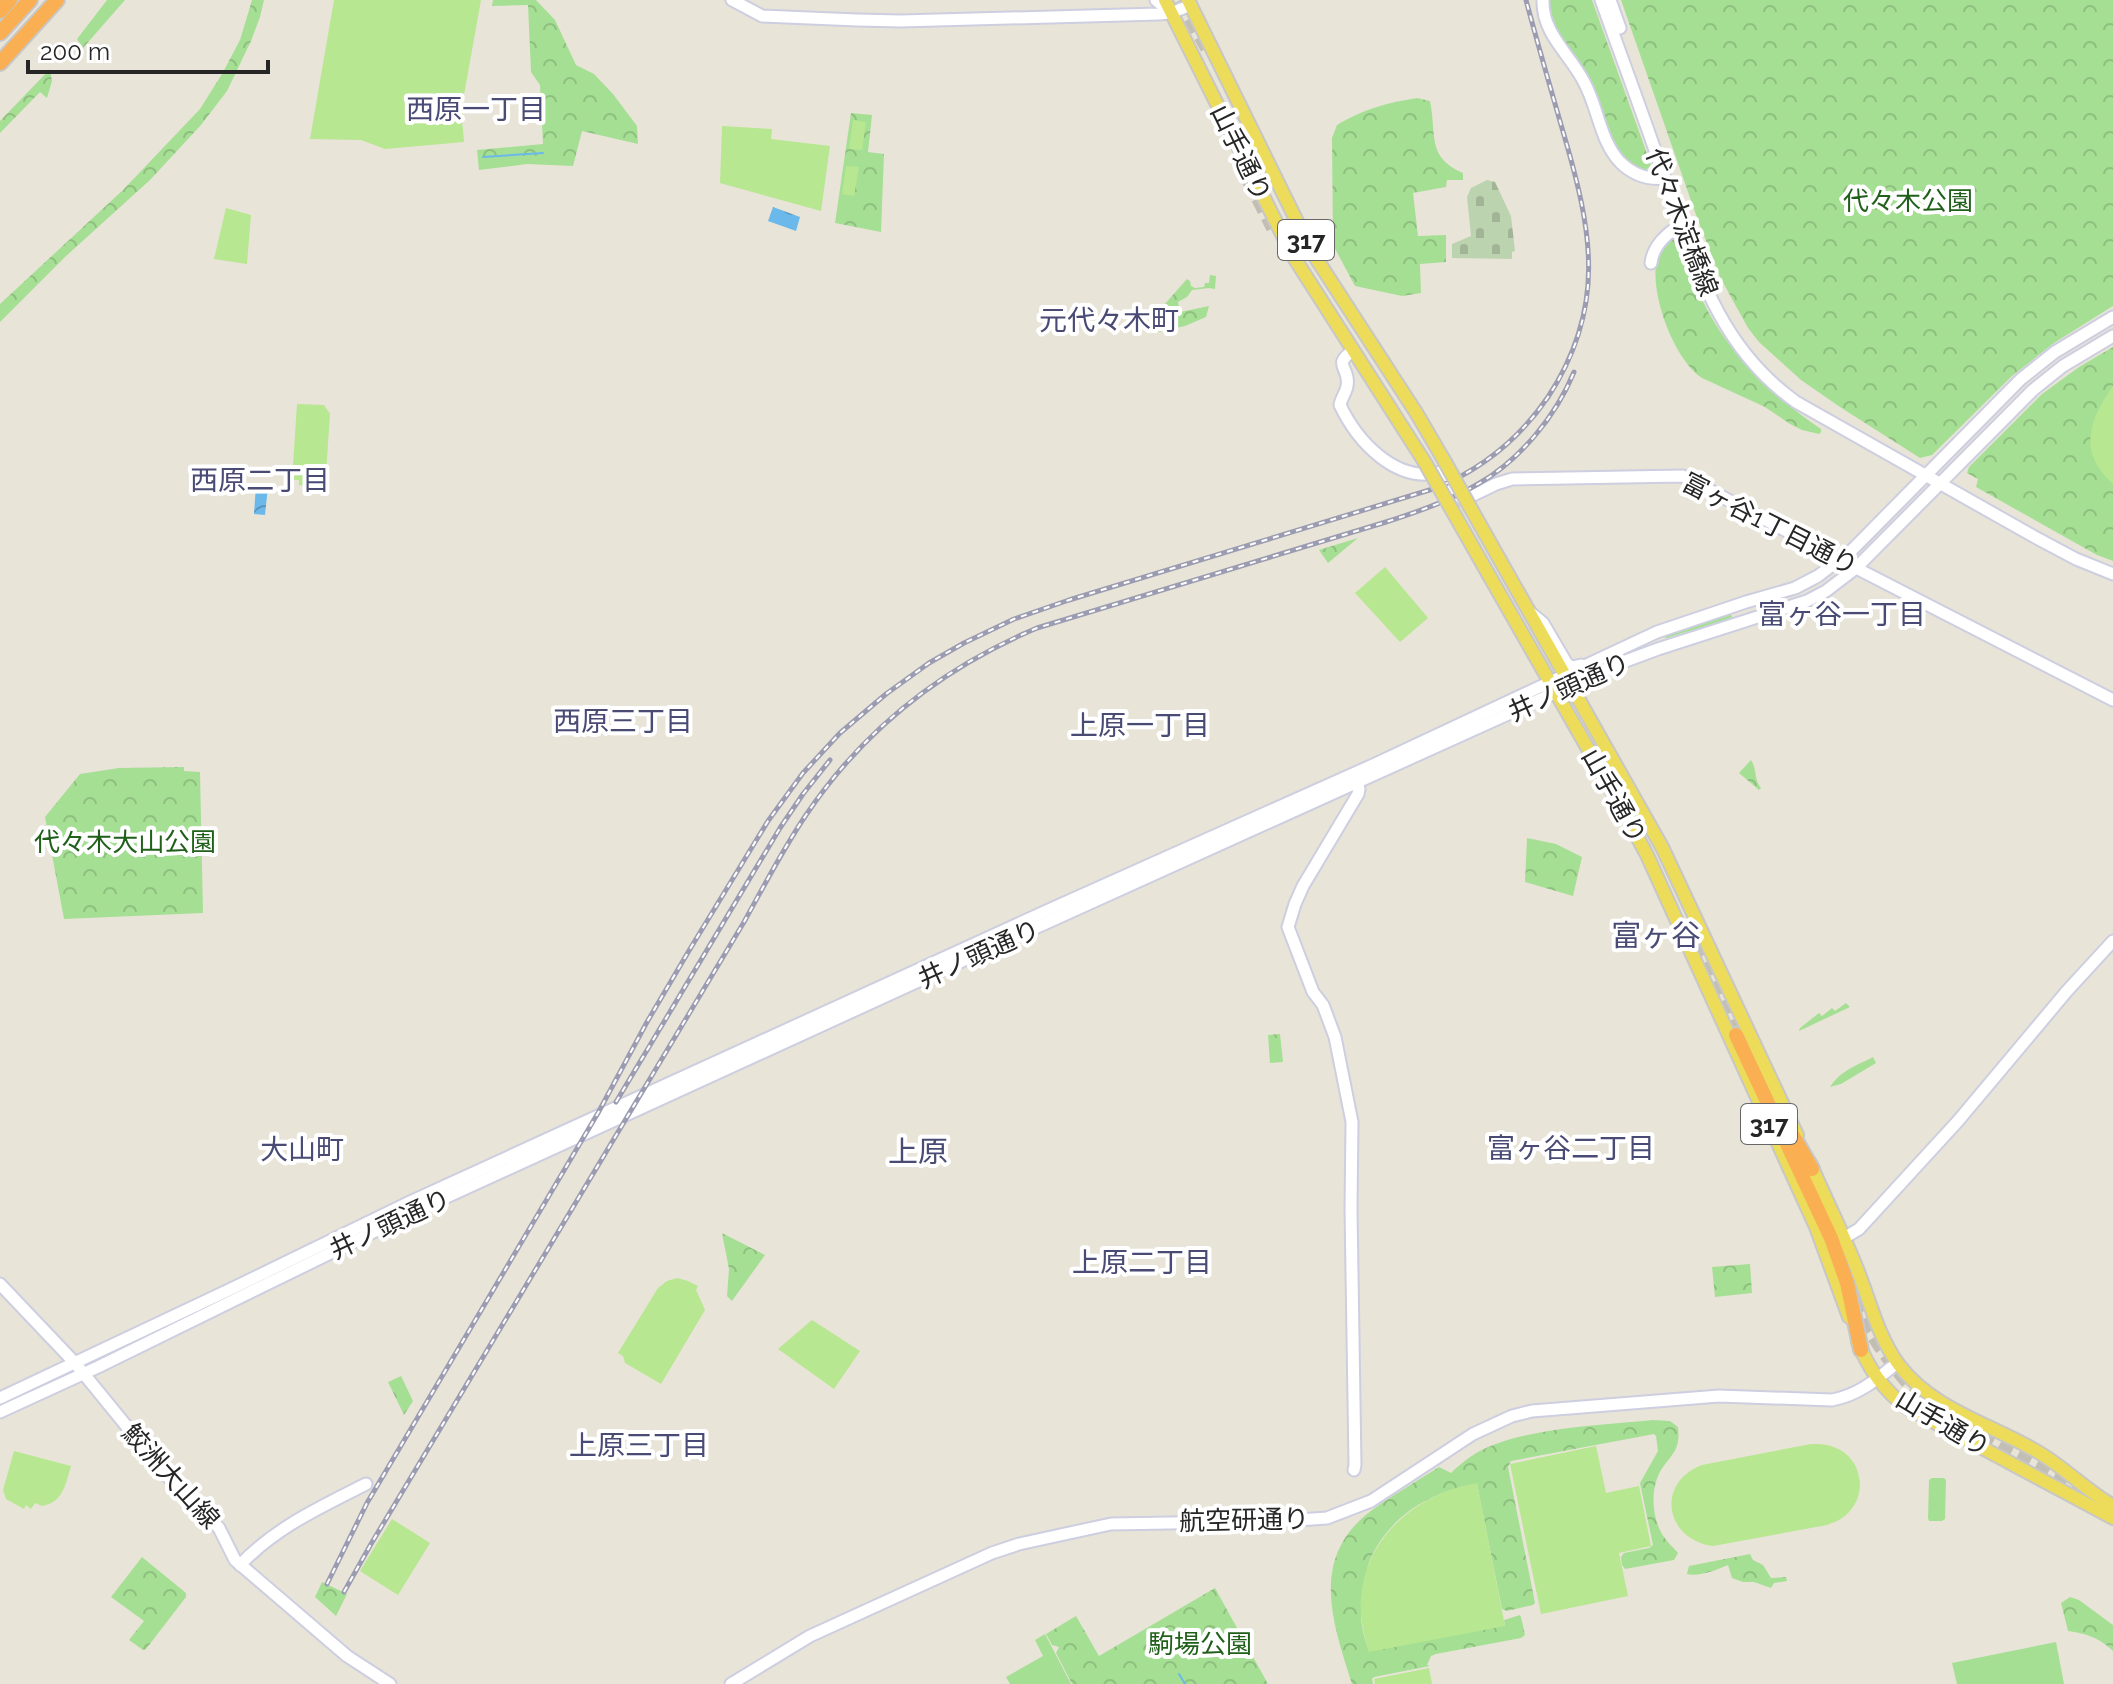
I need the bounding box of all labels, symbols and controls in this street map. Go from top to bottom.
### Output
scale bar [28,24,268,74]
text: 200 m [40,37,110,66]
district label: 西原一丁目 [406,93,546,126]
street label: 山手通り [1205,100,1277,206]
street label: 代々木淀橋線 [1640,144,1724,300]
park label: 代々木公園 [1843,186,1973,216]
road number: 317 [1278,220,1334,260]
district label: 元代々木町 [1039,304,1179,337]
district label: 西原二丁目 [190,464,330,497]
street label: 富ヶ谷1丁目通り [1677,467,1863,581]
district label: 富ヶ谷一丁目 [1758,598,1926,631]
street label: 井ノ頭通り [1504,647,1634,727]
district label: 西原三丁目 [553,705,693,738]
district label: 上原一丁目 [1070,709,1210,742]
street label: 山手通り [1576,743,1652,849]
park label: 代々木大山公園 [34,827,216,857]
street label: 井ノ頭通り [914,914,1044,994]
district label: 富ヶ谷 [1611,918,1701,953]
road number: 317 [1741,1104,1797,1144]
district label: 富ヶ谷二丁目 [1487,1132,1655,1165]
district label: 大山町 [260,1133,344,1166]
district label: 上原 [888,1134,948,1169]
street label: 井ノ頭通り [325,1183,455,1265]
district label: 上原二丁目 [1072,1246,1212,1279]
street label: 山手通り [1891,1383,1995,1463]
street label: 鮫洲大山線 [116,1418,226,1534]
district label: 上原三丁目 [569,1429,709,1462]
street label: 航空研通り [1179,1504,1309,1536]
park label: 駒場公園 [1148,1629,1252,1659]

